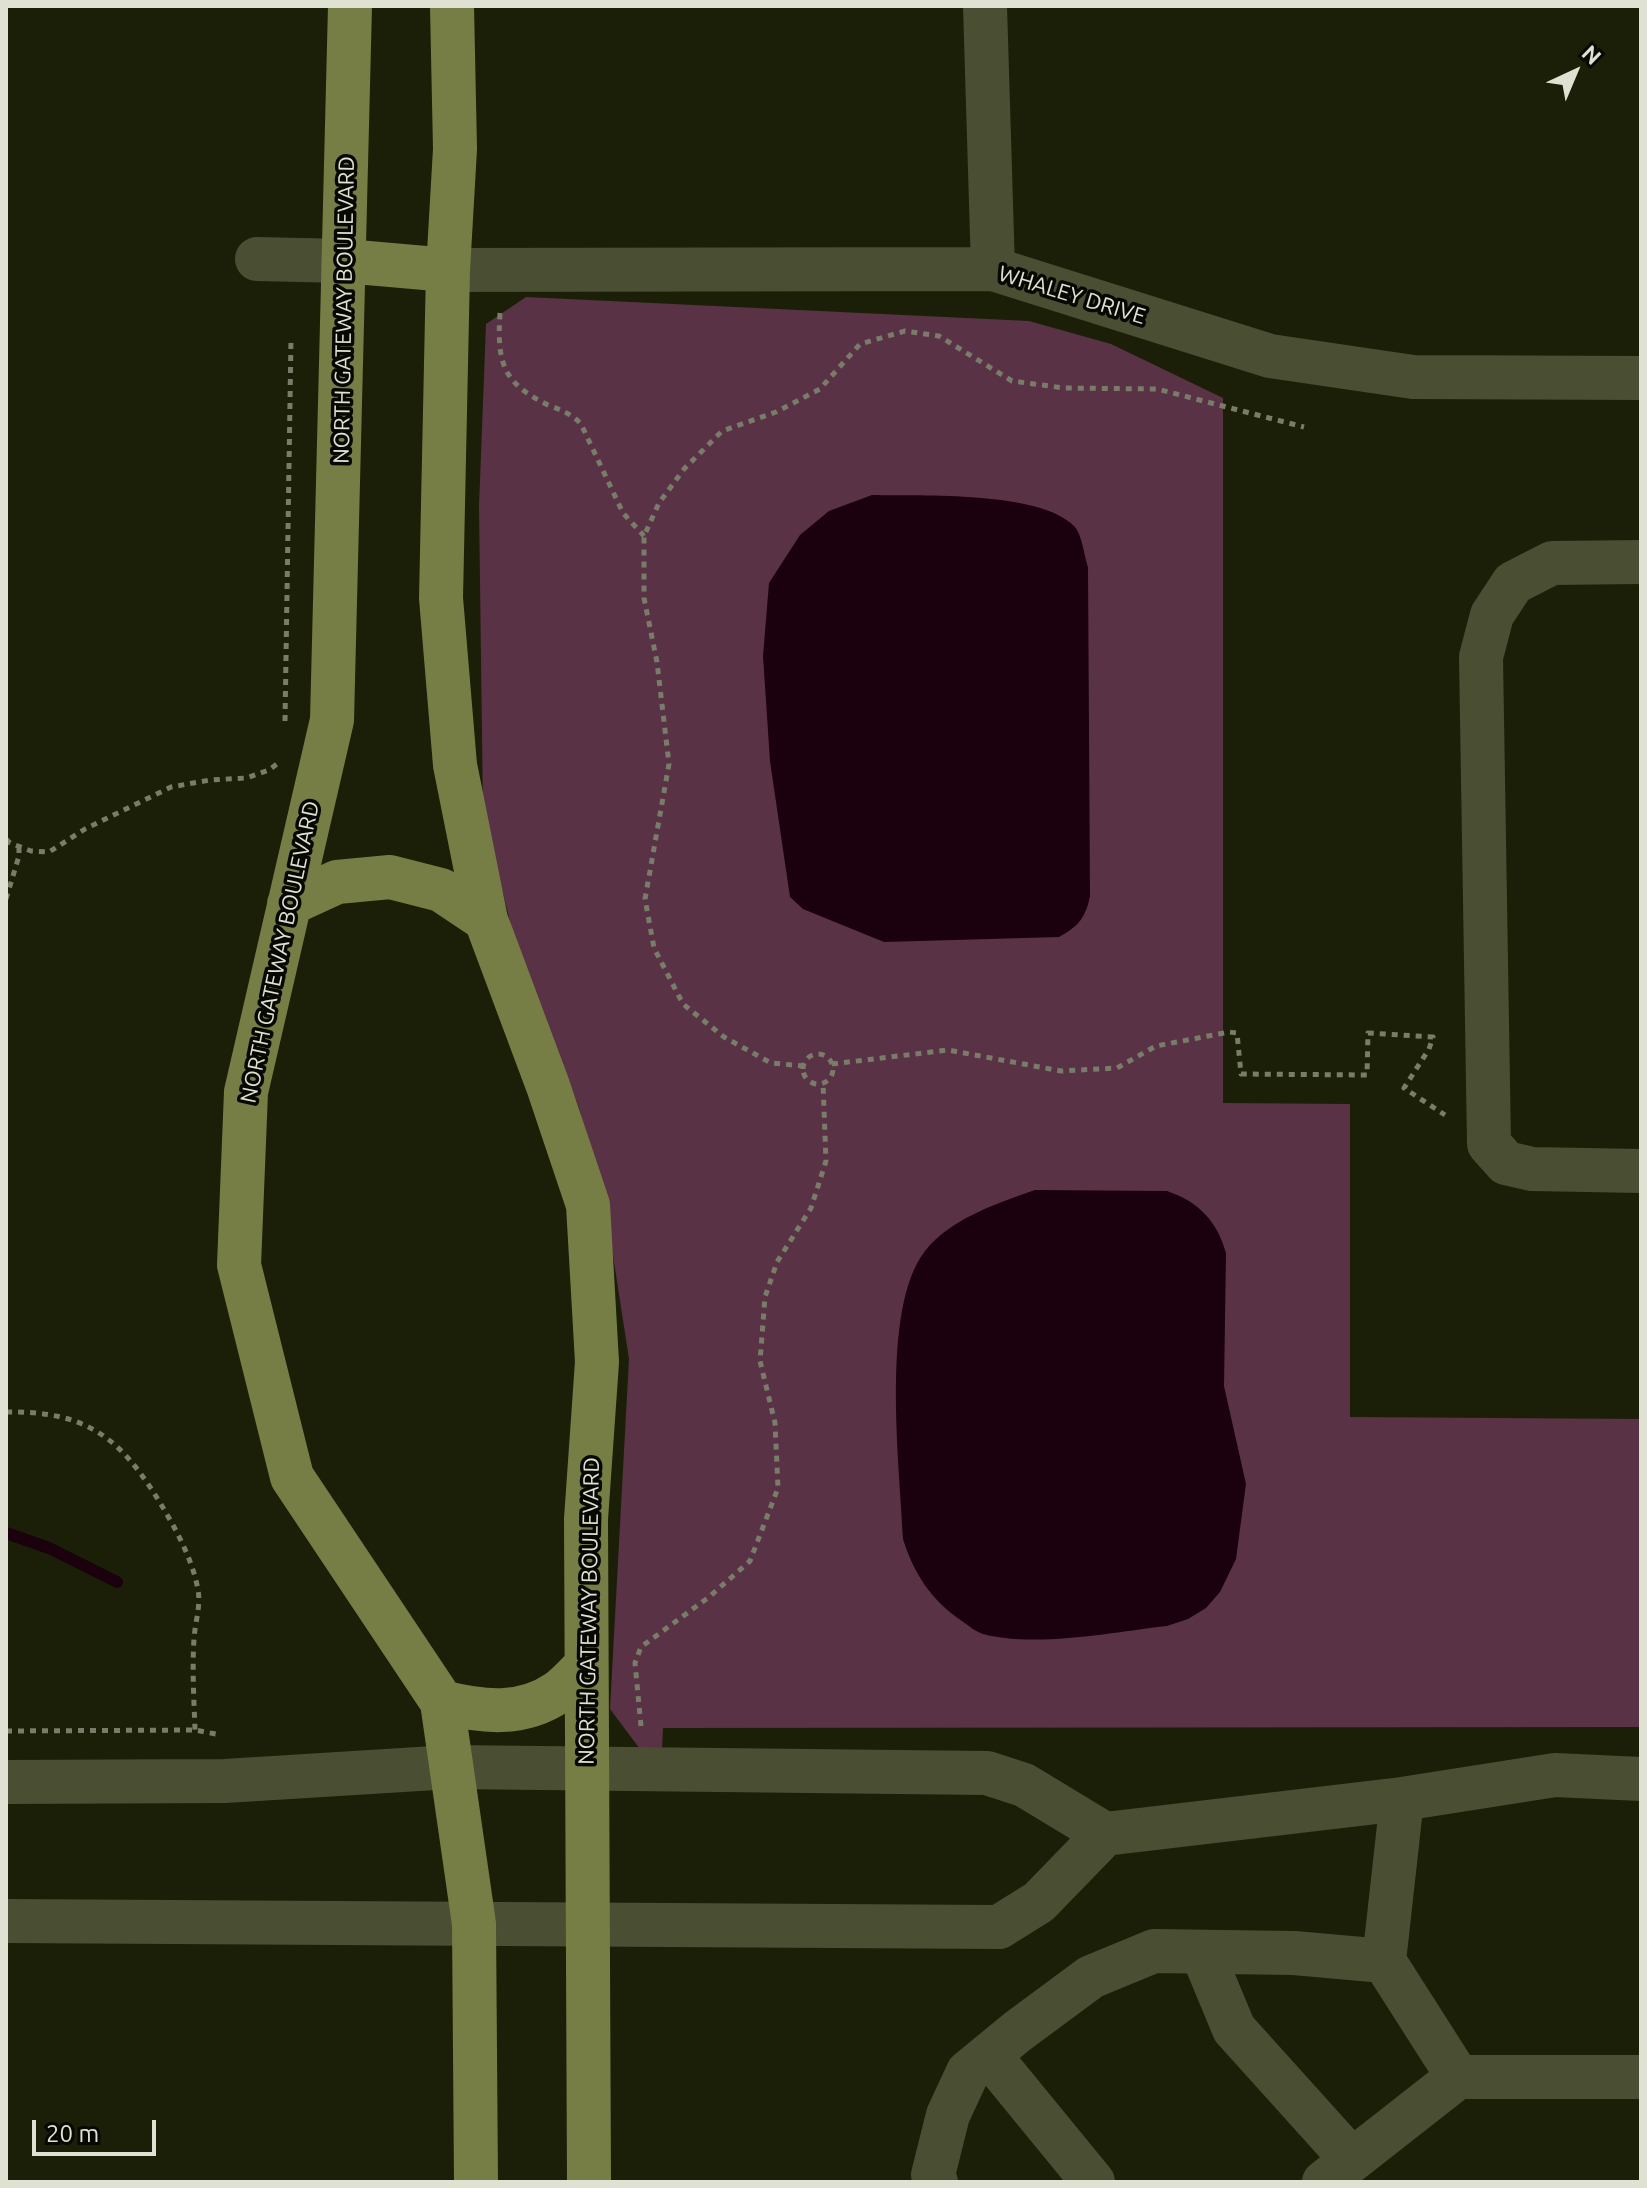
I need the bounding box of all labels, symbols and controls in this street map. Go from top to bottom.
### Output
north arrow [1535,32,1615,112]
text: N [1577,40,1607,69]
street label: NORTH GATEWAY BOULEVARD [328,156,360,464]
street label: WHALEY DRIVE [995,260,1149,330]
street label: NORTH GATEWAY BOULEVARD [235,799,325,1105]
street label: NORTH GATEWAY BOULEVARD [573,1457,605,1765]
scale bar [36,2104,160,2154]
text: 20 m [46,2120,99,2147]

